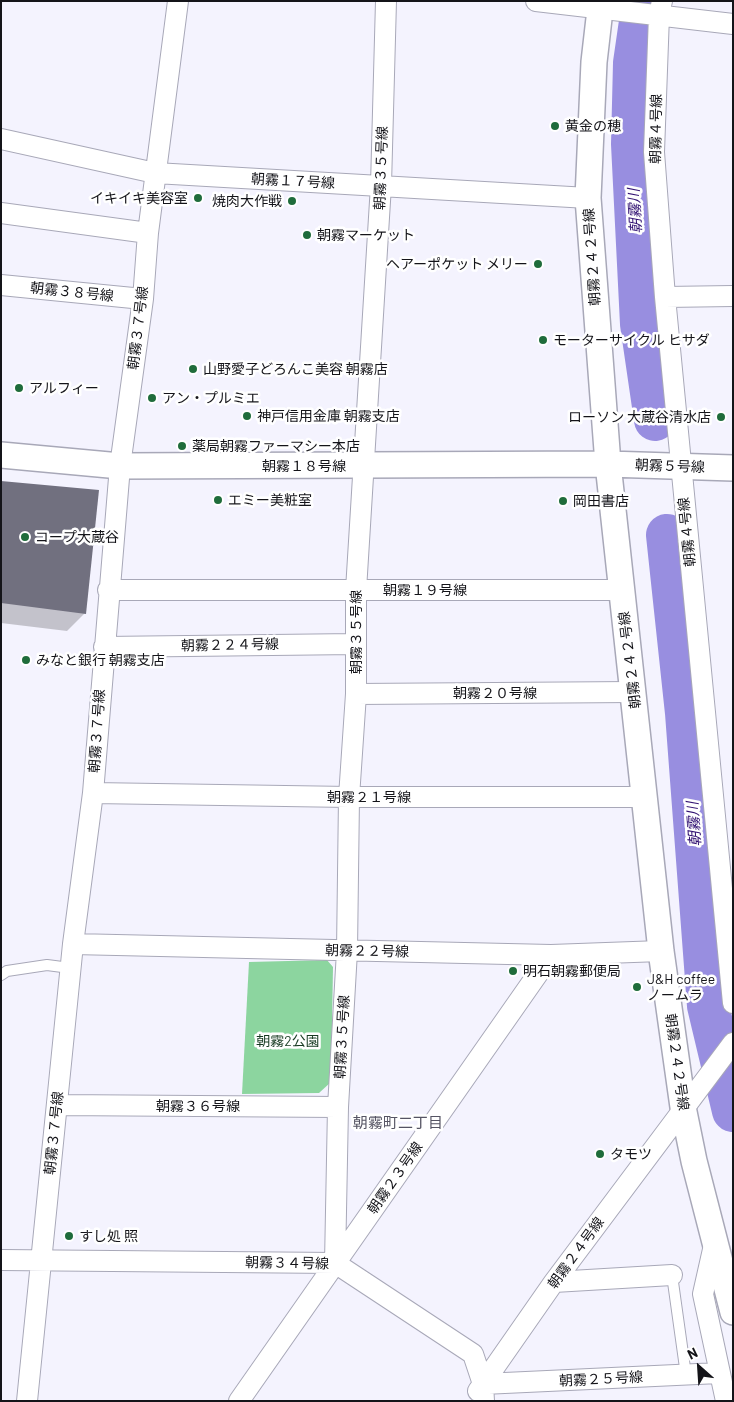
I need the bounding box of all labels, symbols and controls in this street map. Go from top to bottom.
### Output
street label: 朝霧４号線 [647,94,665,164]
place label: 黄金の穂 [565,118,621,134]
marker: 黄金の穂 [549,120,561,132]
street label: 朝霧３５号線 [371,126,391,210]
street label: 朝霧１７号線 [251,170,335,192]
water label: 朝霧川 [625,188,645,234]
place label: イキイキ美容室 [90,190,188,206]
marker: イキイキ美容室 [192,192,204,204]
place label: 焼肉大作戦 [212,193,282,209]
marker: 焼肉大作戦 [286,195,298,207]
street label: 朝霧２４２号線 [580,208,604,306]
place label: 朝霧マーケット [317,227,415,243]
marker: 朝霧マーケット [301,229,313,241]
place label: ヘアーポケット メリー [386,256,528,272]
marker: ヘアーポケット メリー [532,258,544,270]
street label: 朝霧３８号線 [29,279,115,305]
street label: 朝霧３７号線 [125,285,151,371]
place label: モーターサイクル ヒサダ [553,332,710,348]
marker: モーターサイクル ヒサダ [537,334,549,346]
place label: 山野愛子どろんこ美容 朝霧店 [203,361,388,377]
marker: 山野愛子どろんこ美容 朝霧店 [187,363,199,375]
place label: アルフィー [29,380,99,396]
marker: アルフィー [13,382,25,394]
place label: アン・プルミエ [162,390,260,406]
marker: アン・プルミエ [146,392,158,404]
place label: 神戸信用金庫 朝霧支店 [257,408,400,424]
place label: ローソン 大蔵谷清水店 [568,409,711,425]
marker: 神戸信用金庫 朝霧支店 [241,410,253,422]
marker: ローソン 大蔵谷清水店 [715,411,727,423]
place label: 薬局朝霧ファーマシー本店 [192,438,360,454]
marker: 薬局朝霧ファーマシー本店 [176,440,188,452]
street label: 朝霧５号線 [635,456,705,476]
street label: 朝霧１８号線 [262,458,346,474]
place label: エミー美粧室 [228,492,312,508]
place label: 岡田書店 [573,493,629,509]
marker: エミー美粧室 [212,494,224,506]
marker: 岡田書店 [557,495,569,507]
street label: 朝霧４号線 [675,496,699,568]
place label: コープ大蔵谷 [35,529,119,545]
marker: コープ大蔵谷 [19,531,31,543]
street label: 朝霧１９号線 [383,582,467,598]
street label: 朝霧３５号線 [348,590,364,674]
street label: 朝霧２４２号線 [616,610,644,710]
street label: 朝霧２２４号線 [181,636,279,654]
place label: みなと銀行 朝霧支店 [36,652,165,668]
marker: みなと銀行 朝霧支店 [20,654,32,666]
street label: 朝霧２０号線 [453,685,537,701]
street label: 朝霧３７号線 [86,689,108,773]
street label: 朝霧２１号線 [327,789,411,805]
water label: 朝霧川 [683,801,705,847]
street label: 朝霧２２号線 [325,942,409,960]
place label: 明石朝霧郵便局 [523,963,621,979]
marker: 明石朝霧郵便局 [507,965,519,977]
place label: J&H coffee ノームラ [647,971,715,1004]
marker: J&H coffee ノームラ [631,981,643,993]
street label: 朝霧３５号線 [331,995,353,1079]
street label: 朝霧２４２号線 [662,1012,692,1112]
park label: 朝霧2公園 [256,1033,320,1049]
street label: 朝霧３７号線 [41,1090,67,1176]
street label: 朝霧３６号線 [156,1098,240,1114]
district label: 朝霧町二丁目 [353,1114,443,1132]
street label: 朝霧２３号線 [364,1139,426,1217]
place label: タモツ [610,1146,652,1162]
marker: タモツ [594,1148,606,1160]
street label: 朝霧２４号線 [545,1214,607,1292]
place label: すし処 照 [79,1228,138,1244]
marker: すし処 照 [63,1230,75,1242]
street label: 朝霧３４号線 [245,1254,329,1272]
north arrow [674,1342,724,1392]
text: N [684,1343,700,1363]
street label: 朝霧２５号線 [559,1368,643,1390]

